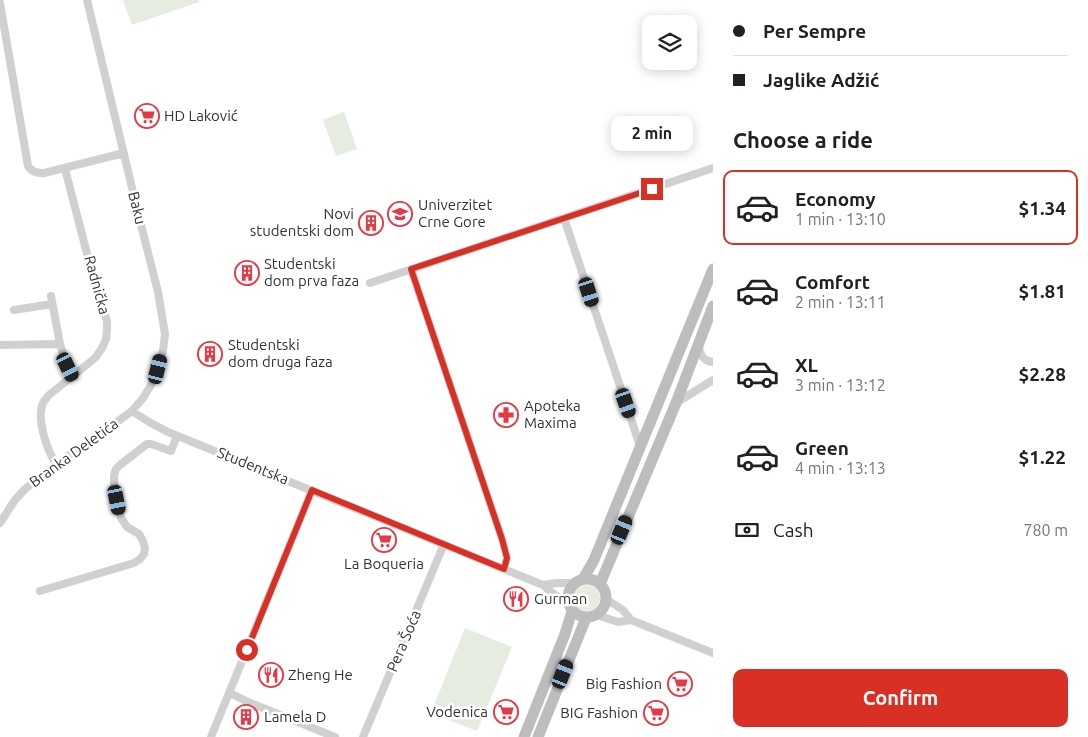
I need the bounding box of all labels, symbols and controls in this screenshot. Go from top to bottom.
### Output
map controls [642,15,697,70]
button: layers [642,15,697,70]
text: Per Sempre [763,20,866,42]
text: Jaglike Adžić [763,69,879,91]
supermarket icon: HD Laković [134,103,160,129]
place label: HD Laković [164,107,238,124]
callout: 2 min [611,116,693,152]
text: 2 min [632,124,672,142]
text: Choose a ride [733,127,873,152]
route end [641,178,663,200]
icon: car [735,185,780,230]
text: Economy [795,188,876,210]
street label: Baku [125,190,150,226]
place label: Univerzitet Crne Gore [418,196,492,230]
text: $1.34 [1018,197,1066,219]
school or university icon: Univerzitet Crne Gore [387,201,413,227]
place label: Novi studentski dom [250,205,354,239]
building icon: Novi studentski dom [358,210,384,236]
text: 1 min · 13:10 [795,210,886,228]
street label: Radnička [81,254,113,316]
place label: Studentski dom prva faza [264,255,359,289]
building icon: Studentski dom prva faza [234,260,260,286]
icon: car [735,268,780,313]
text: Comfort [795,271,870,293]
car [577,275,600,309]
text: $1.81 [1018,280,1066,302]
text: 2 min · 13:11 [795,293,886,311]
place label: Studentski dom druga faza [228,336,333,370]
building icon: Studentski dom druga faza [197,341,223,367]
car [54,350,81,384]
icon: car [735,351,780,396]
car [147,353,168,385]
text: XL [795,354,818,376]
text: $2.28 [1018,363,1066,385]
text: 3 min · 13:12 [795,376,886,394]
car [614,386,637,420]
place label: Apoteka Maxima [524,397,581,431]
pharmacy icon: Apoteka Maxima [493,402,519,428]
street label: Branka Deletića [26,415,121,490]
icon: car [735,434,780,479]
text: Green [795,437,849,459]
street label: Studentska [215,443,291,488]
text: $1.22 [1018,446,1066,468]
text: 4 min · 13:13 [795,459,886,477]
car [106,484,127,516]
car [609,513,634,547]
icon: cash [733,516,761,544]
text: Cash [773,519,814,541]
text: 780 m [1023,521,1068,539]
supermarket icon: La Boqueria [371,527,397,553]
place label: La Boqueria [344,555,424,572]
restaurant icon: Gurman [503,586,529,612]
place label: Gurman [534,590,587,607]
street label: Pera Šoća [383,608,424,674]
route start [236,639,258,661]
car [550,657,575,691]
restaurant icon: Zheng He [258,662,284,688]
place label: Zheng He [288,666,353,683]
button: Confirm [733,669,1068,727]
supermarket icon: Big Fashion [667,671,693,697]
place label: Big Fashion [586,675,662,692]
supermarket icon: Vodenica [493,699,519,725]
supermarket icon: BIG Fashion [643,700,669,726]
place label: Vodenica [426,703,488,720]
building icon: Lamela D [233,704,259,730]
place label: BIG Fashion [560,704,638,721]
place label: Lamela D [264,708,326,725]

